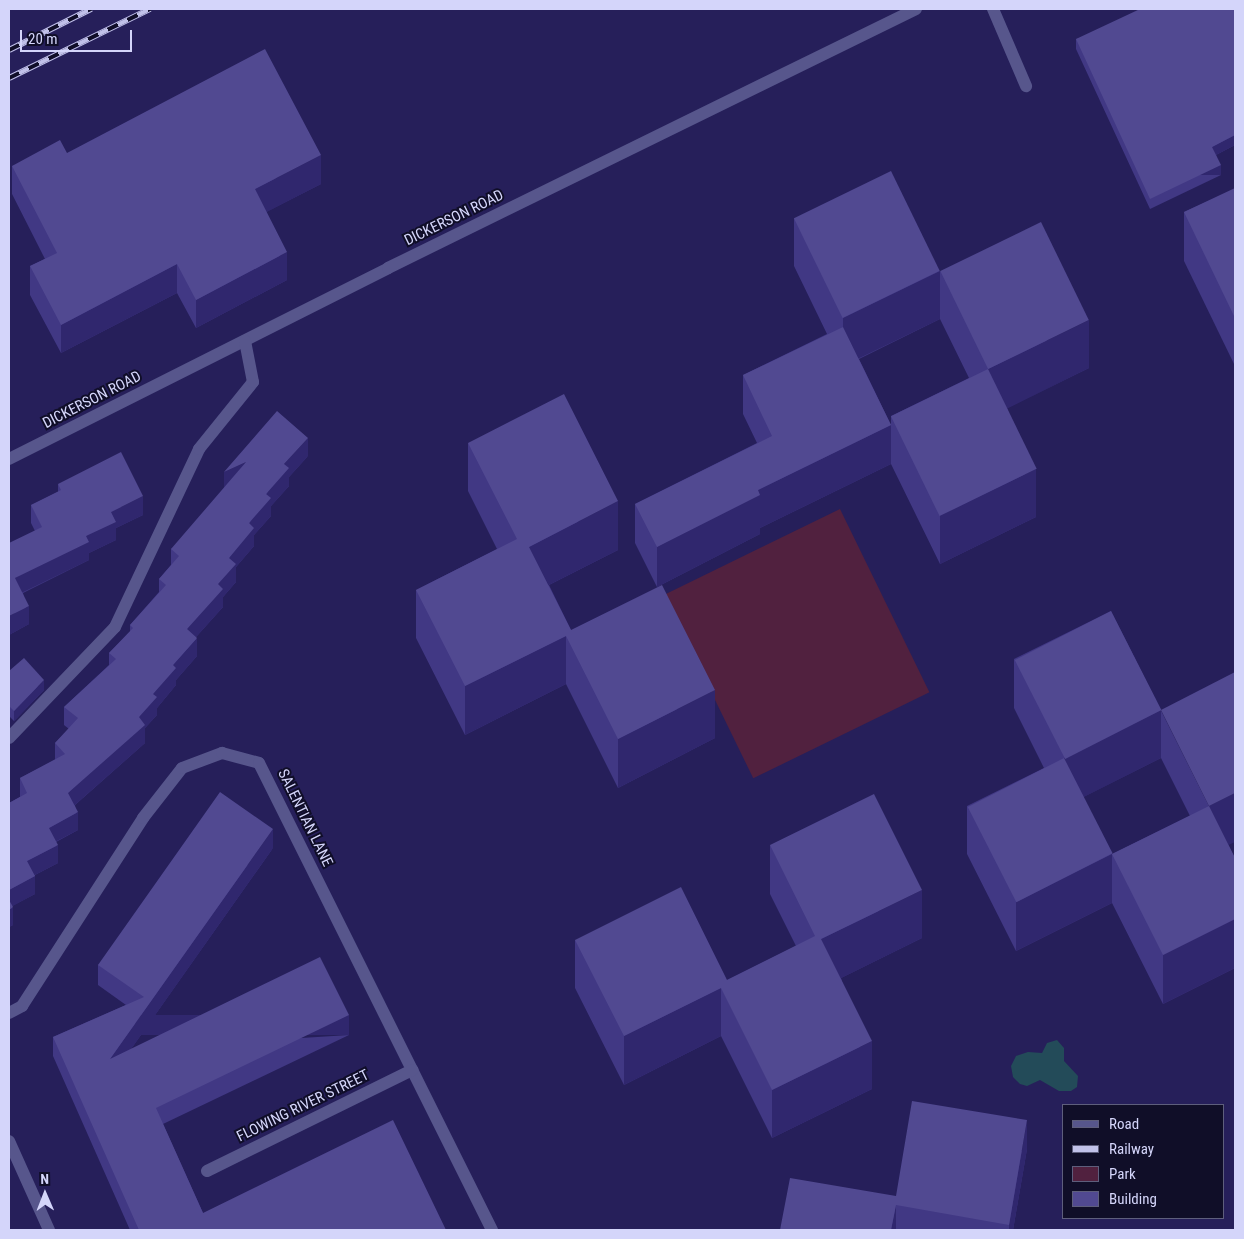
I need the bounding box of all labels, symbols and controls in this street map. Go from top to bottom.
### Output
scale bar [22,20,135,52]
text: 20 m [28,30,58,48]
street label: DICKERSON ROAD [402,186,506,250]
street label: DICKERSON ROAD [40,367,144,433]
street label: SALENTIAN LANE [274,766,336,870]
street label: FLOWING RIVER STREET [234,1066,372,1146]
legend [1062,1104,1224,1219]
text: Road [1109,1115,1139,1133]
text: Railway [1109,1140,1154,1158]
text: Park [1109,1165,1136,1183]
north arrow [20,1169,70,1219]
text: N [40,1171,49,1187]
text: Building [1109,1190,1157,1208]

